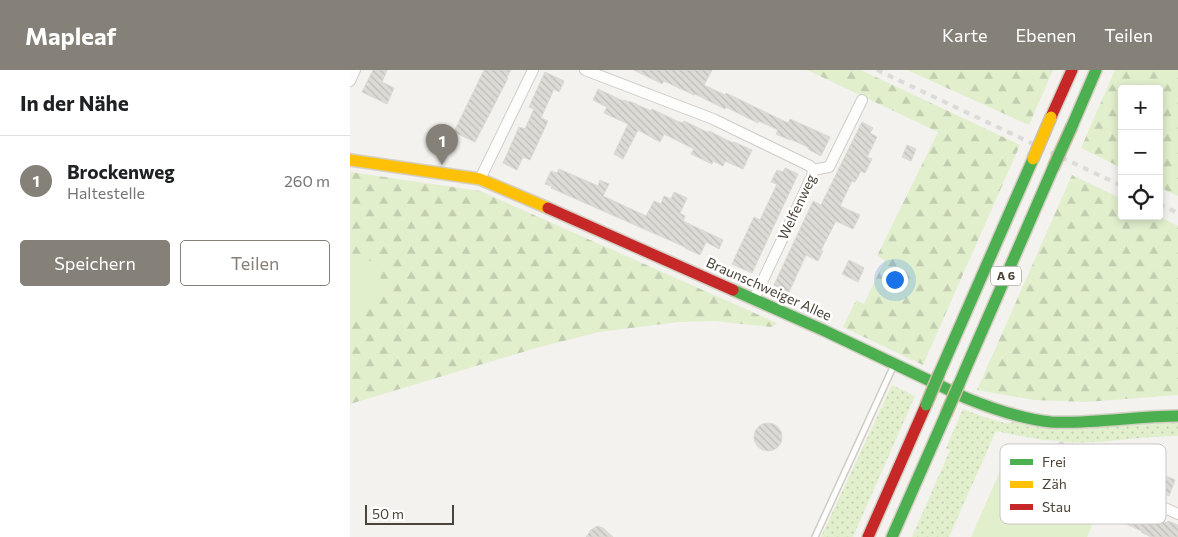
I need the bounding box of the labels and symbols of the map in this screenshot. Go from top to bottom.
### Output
pin: 1 [426,124,458,165]
street label: Welfenweg [774,171,819,242]
street label: Braunschweiger Allee [704,253,835,324]
your location [882,267,908,293]
road number: A 6 [991,267,1021,286]
legend [1000,444,1166,524]
text: Frei [1042,453,1066,470]
text: Zäh [1042,475,1067,492]
text: Stau [1042,498,1071,515]
scale bar [365,502,454,525]

